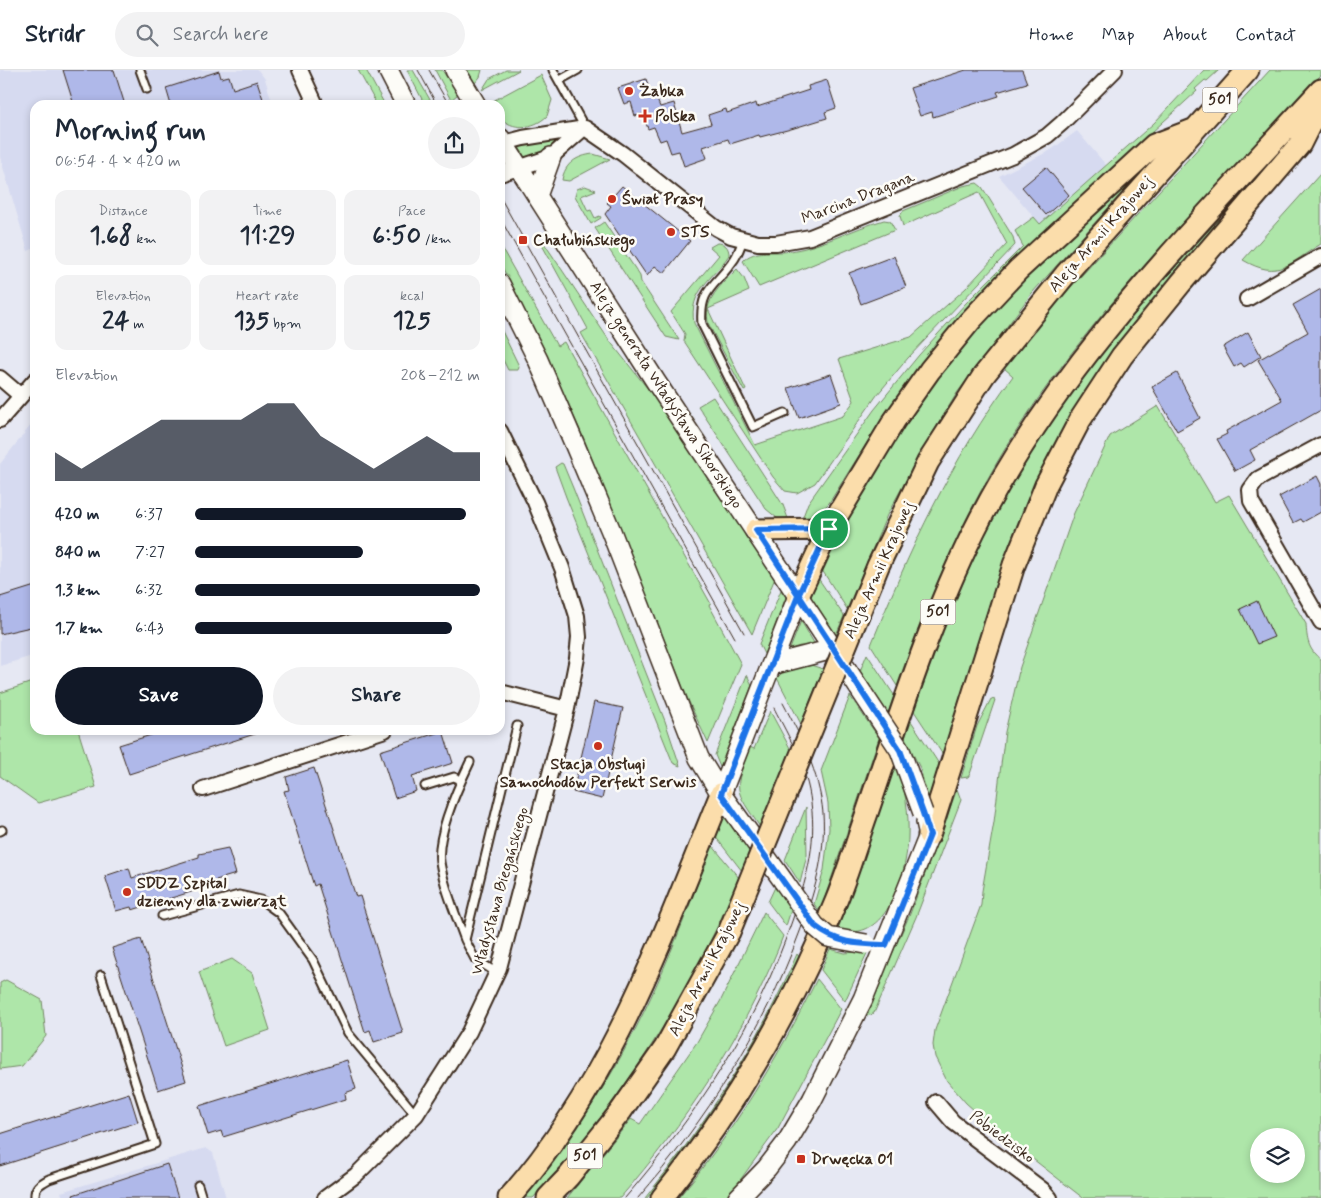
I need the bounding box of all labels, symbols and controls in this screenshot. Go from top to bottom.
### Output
search box [115,12,465,57]
text: Stridr [25,19,85,50]
icon: search [133,21,161,49]
text: Search here [173,22,269,47]
text: Home [1029,23,1074,47]
text: Map [1102,23,1135,47]
text: About [1163,23,1207,47]
text: Contact [1235,23,1296,47]
place label: Żabka [639,81,684,102]
marker: Żabka [623,85,635,97]
road number: 501 [1202,88,1238,112]
place label: Polska [655,106,696,127]
marker: Polska [639,110,651,122]
text: Morning run [55,113,206,150]
button: share [428,117,480,169]
text: 06:54 · 4 × 420 m [55,151,181,172]
street label: Marcina Dragana [798,167,918,229]
street label: Aleja Armii Krajowej [1044,171,1158,297]
place label: Świat Prasy [622,189,703,210]
marker: Świat Prasy [606,193,618,205]
text: Distance [99,202,148,220]
text: Time [253,202,282,220]
text: Pace [398,202,426,220]
text: 1.68 [90,220,133,253]
text: 11:29 [240,220,295,253]
text: 6:50 [372,220,421,253]
place label: STS [681,222,709,243]
marker: STS [665,226,677,238]
text: km [133,230,157,248]
text: /km [421,230,451,248]
place label: Chałubińskiego [533,230,635,253]
marker: Chałubińskiego [517,234,529,246]
street label: Aleja generała Władysława Sikorskiego [584,277,748,514]
text: Elevation [96,287,151,305]
text: Heart rate [236,287,299,305]
text: kcal [400,287,424,305]
text: 24 [102,305,129,338]
text: 135 [234,305,269,338]
text: 125 [393,305,431,338]
text: m [129,315,144,333]
text: bpm [269,315,301,333]
text: Elevation [55,365,118,386]
text: 208–212 m [401,365,480,386]
street label: Aleja Armii Krajowej [839,498,919,642]
text: 420 m [55,504,99,525]
text: 6:37 [135,504,163,525]
pin [808,508,850,550]
icon: arrive [815,515,843,543]
text: 840 m [55,542,100,563]
text: 7:27 [135,542,165,563]
text: 1.3 km [55,580,100,601]
text: 6:32 [135,580,163,601]
road number: 501 [920,600,956,624]
text: 1.7 km [55,618,103,639]
text: 6:43 [135,618,164,639]
button: Save [55,667,263,725]
button: Share [273,667,480,725]
marker: Stacja Obsługi Samochodów Perfekt Serwis [592,740,604,752]
place label: Stacja Obsługi Samochodów Perfekt Serwis [500,754,697,793]
street label: Władysława Biegańskiego [466,805,535,978]
place label: SDDZ Szpital dzienny dla zwierząt [137,873,287,912]
marker: SDDZ Szpital dzienny dla zwierząt [121,886,133,898]
street label: Aleja Armii Krajowej [664,898,750,1040]
street label: Pobiedzisko [965,1106,1039,1168]
map controls [1250,1128,1305,1183]
button: layers [1250,1128,1305,1183]
road number: 501 [568,1144,602,1168]
place label: Drwęcka 01 [811,1149,893,1170]
marker: Drwęcka 01 [795,1153,807,1165]

